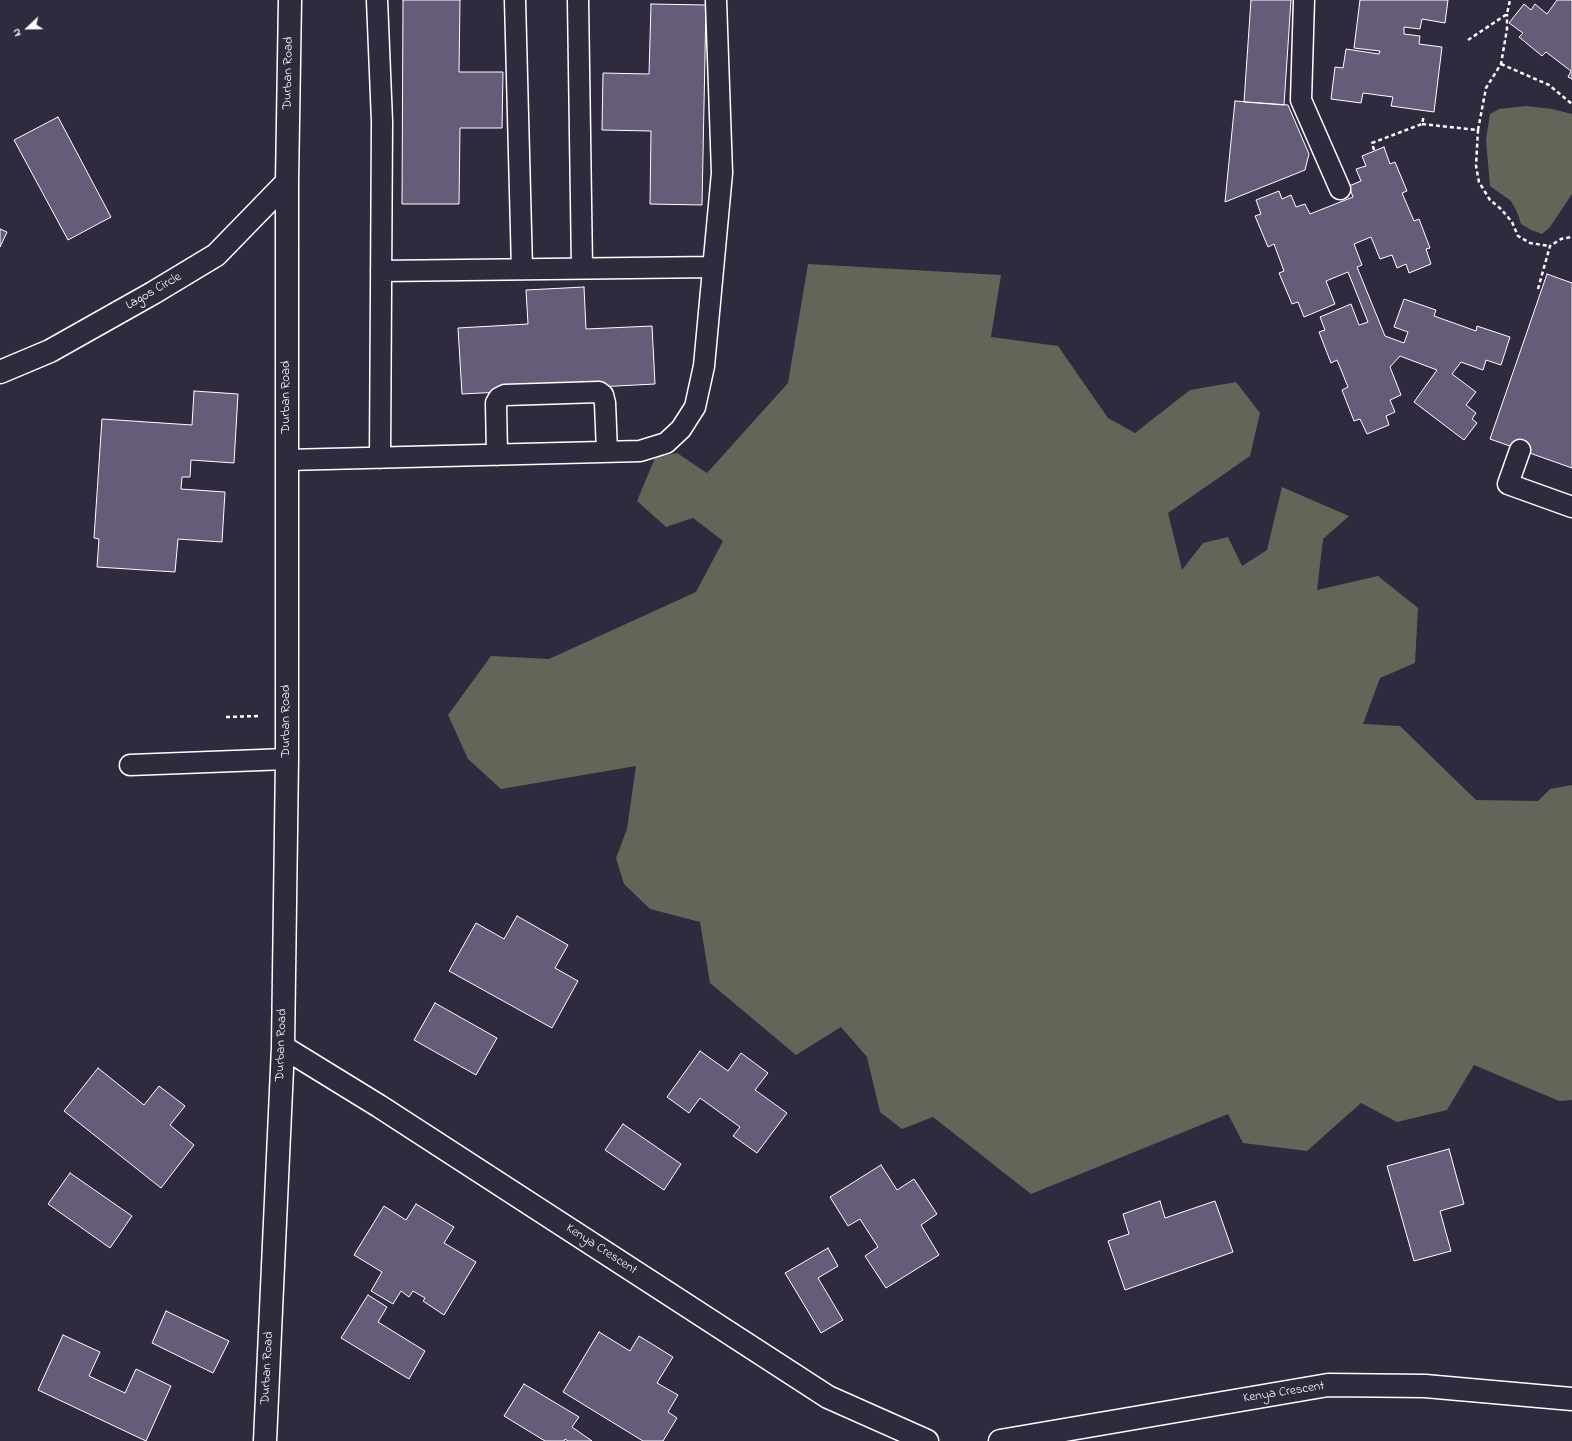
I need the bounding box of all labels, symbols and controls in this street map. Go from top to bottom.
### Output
north arrow [8,8,48,48]
text: N [8,26,26,39]
street label: Durban Road [281,36,297,110]
street label: Lagos Circle [123,270,185,314]
street label: Durban Road [279,361,295,433]
street label: Durban Road [279,685,295,757]
street label: Durban Road [273,1008,291,1082]
street label: Kenya Crescent [562,1221,640,1279]
street label: Durban Road [258,1331,278,1405]
street label: Kenya Crescent [1242,1379,1326,1407]

